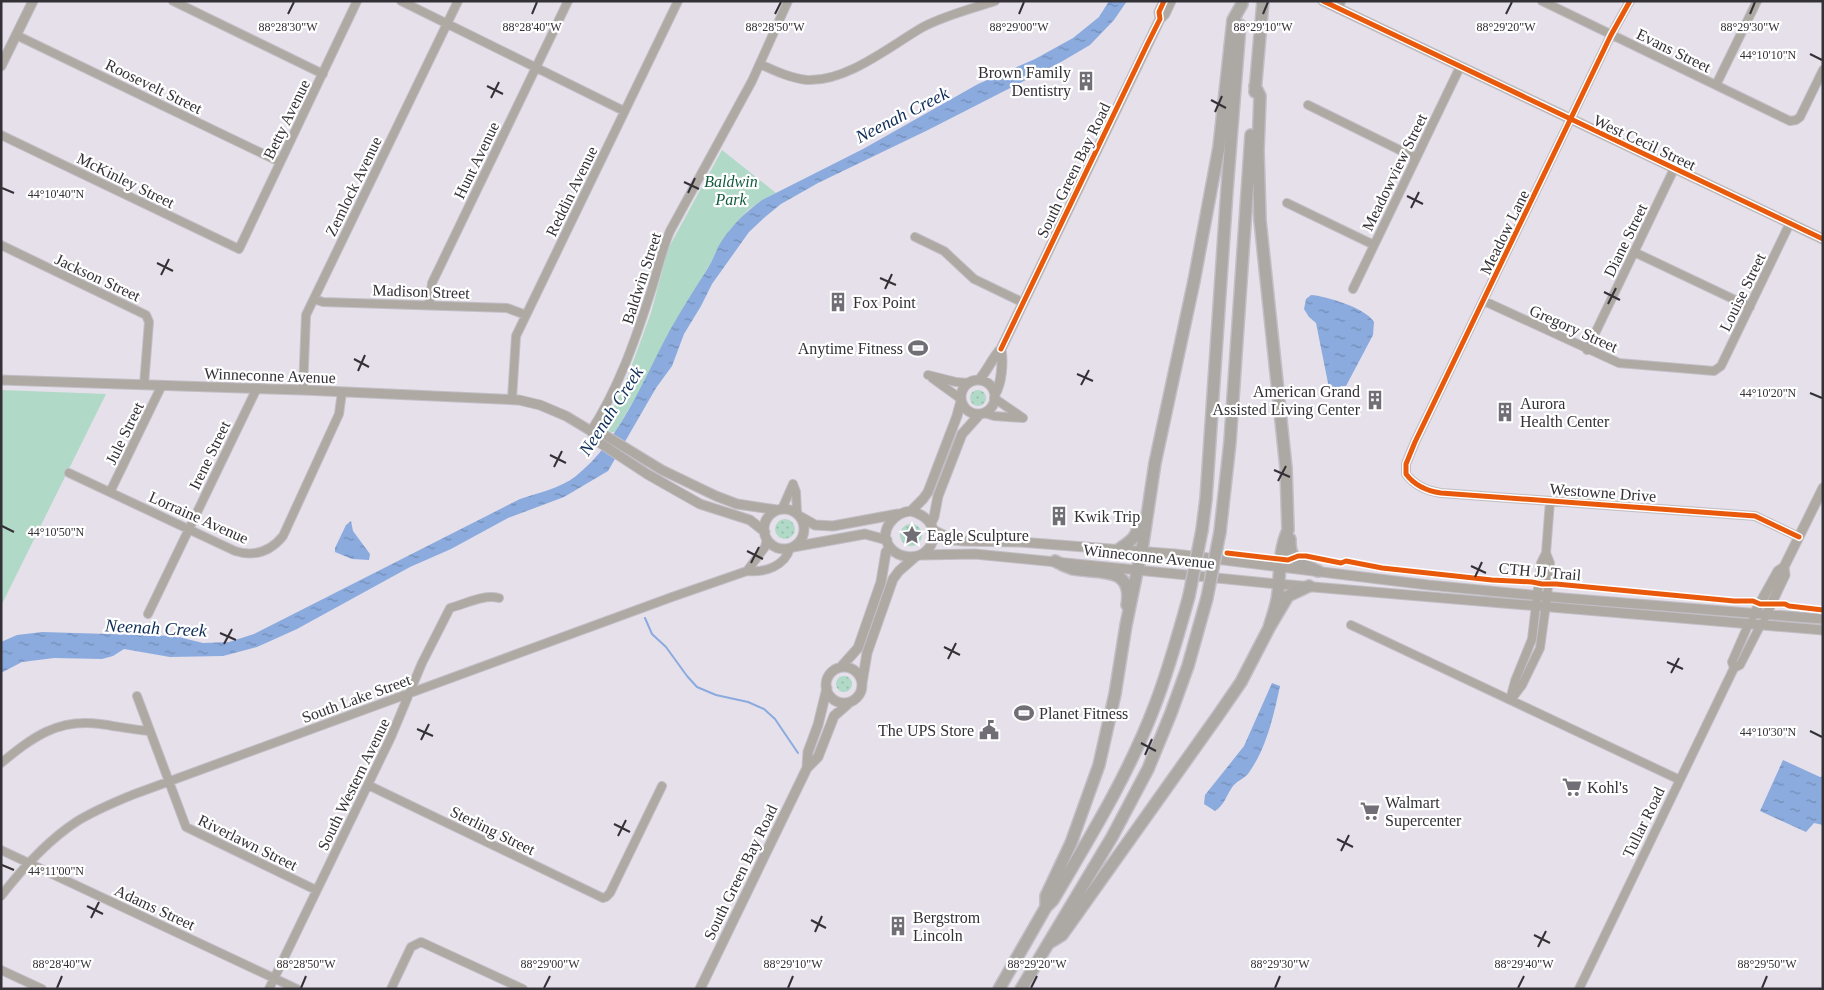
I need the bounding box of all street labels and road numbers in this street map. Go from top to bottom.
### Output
street label: Evans Street [1634,25,1714,76]
street label: Roosevelt Street [103,56,205,117]
street label: Betty Avenue [260,77,314,162]
street label: South Green Bay Road [1033,100,1114,241]
street label: Meadowview Street [1359,110,1430,234]
street label: West Cecil Street [1591,111,1699,174]
street label: Hunt Avenue [450,119,502,202]
street label: Zemlock Avenue [322,134,385,239]
street label: Reddin Avenue [542,143,601,239]
street label: McKinley Street [74,150,178,213]
street label: Meadow Lane [1477,187,1532,277]
street label: Diane Street [1600,200,1651,280]
street label: Baldwin Street [619,230,664,326]
street label: Jackson Street [53,250,144,305]
street label: Louise Street [1716,250,1769,334]
street label: Madison Street [372,281,470,302]
street label: Gregory Street [1527,301,1621,357]
street label: Winneconne Avenue [204,365,336,386]
street label: Jule Street [102,399,147,467]
street label: Irene Street [186,418,234,492]
street label: Westowne Drive [1549,480,1657,505]
street label: Lorraine Avenue [147,488,251,547]
street label: Winneconne Avenue [1082,541,1215,572]
street label: CTH JJ Trail [1498,559,1582,584]
street label: South Lake Street [299,671,413,726]
street label: South Western Avenue [314,715,393,853]
street label: Tullar Road [1619,784,1668,860]
street label: South Green Bay Road [700,802,781,943]
street label: Sterling Street [447,803,538,859]
street label: Riverlawn Street [196,811,301,874]
street label: Adams Street [112,881,198,934]

